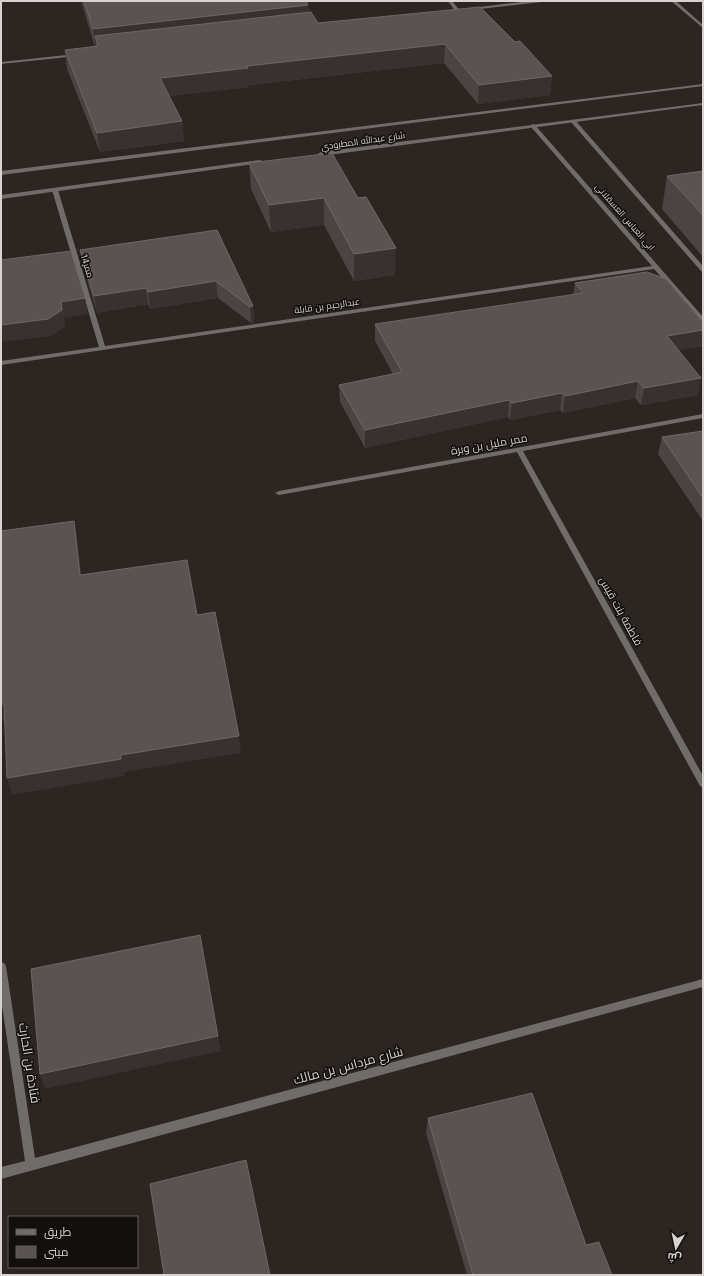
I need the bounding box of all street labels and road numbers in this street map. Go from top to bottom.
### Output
street label: شارع عبدالله المطرودي [320,129,406,154]
street label: ابي العباس العسقلاني [592,181,657,254]
street label: ممر14 [79,253,96,279]
street label: عبدالرحيم بن قابلة [293,295,361,317]
street label: ممر مليل بن وبرة [450,430,528,458]
street label: فاطمة بنت قيس [596,574,646,648]
street label: فتادة بن الحارث [16,1021,44,1105]
street label: شارع مرداس بن مالك [291,1043,405,1088]

